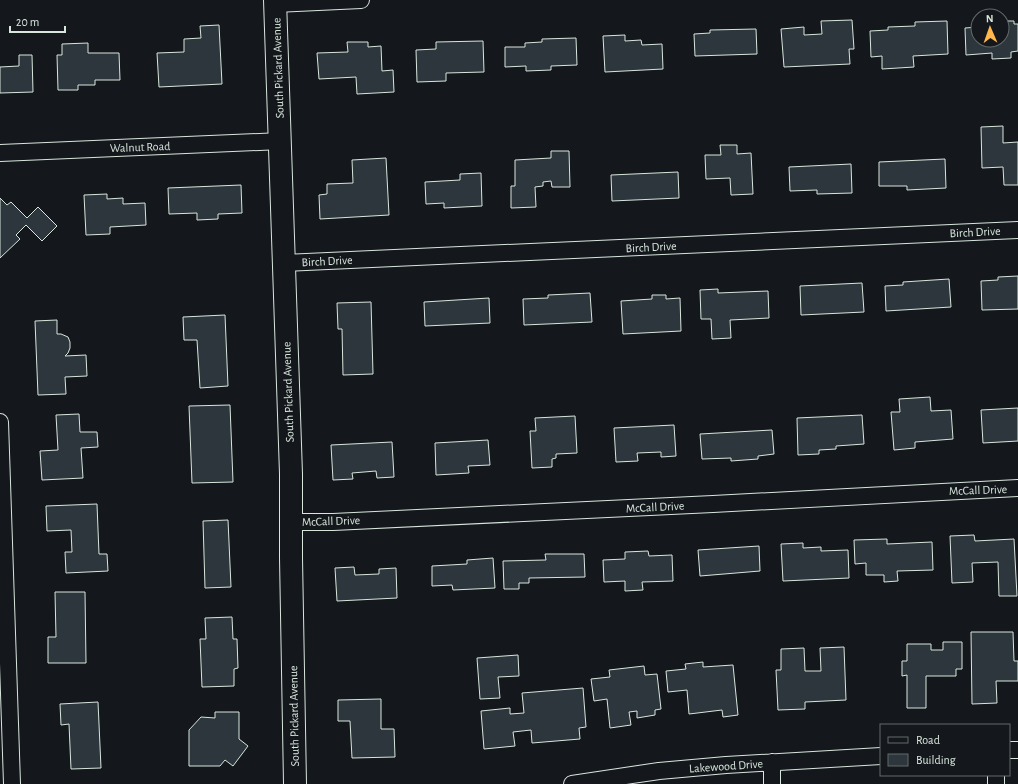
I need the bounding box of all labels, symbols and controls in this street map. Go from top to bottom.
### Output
scale bar [10,8,65,34]
north arrow [970,8,1010,48]
text: N [986,13,994,24]
text: 20 m [16,16,39,28]
street label: South Pickard Avenue [270,17,286,119]
street label: Walnut Road [110,140,170,154]
street label: Birch Drive [949,225,1001,239]
street label: Birch Drive [625,240,677,254]
street label: Birch Drive [301,254,353,268]
street label: South Pickard Avenue [280,341,296,443]
street label: McCall Drive [949,483,1007,497]
street label: McCall Drive [625,499,685,515]
street label: McCall Drive [302,514,360,528]
street label: South Pickard Avenue [287,665,301,767]
legend [880,724,1010,776]
text: Road [916,734,940,746]
text: Building [916,754,956,766]
street label: Lakewood Drive [689,757,763,775]

